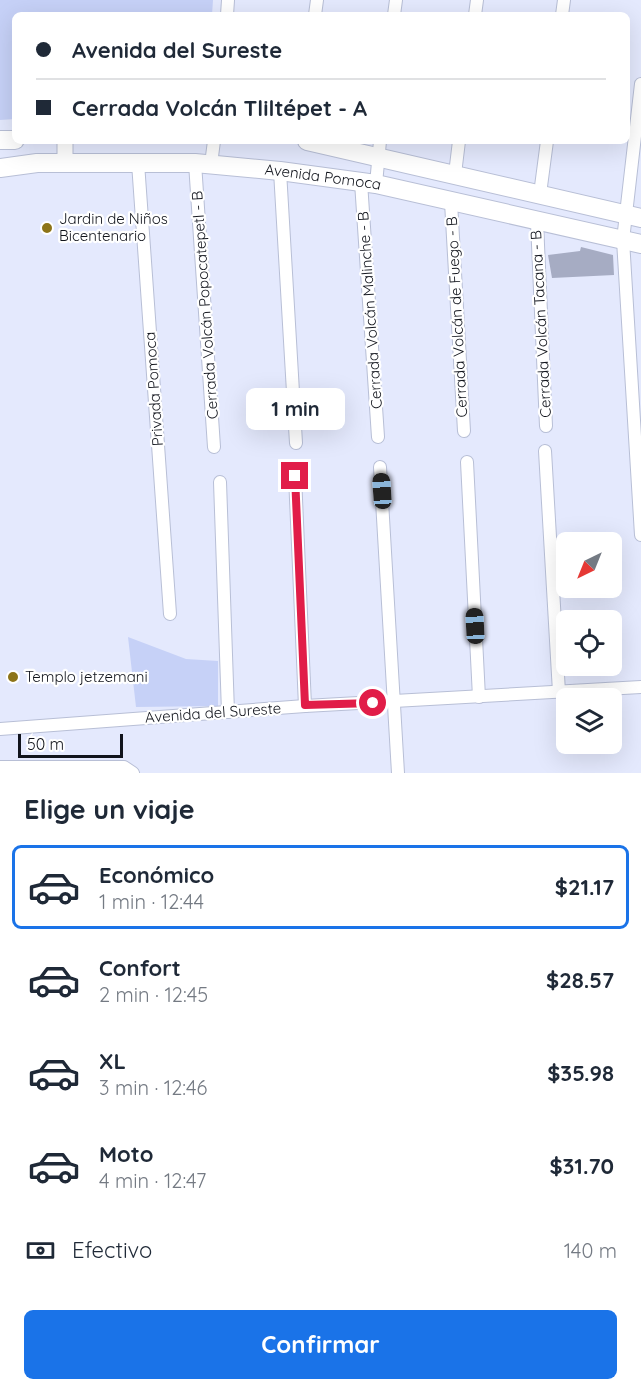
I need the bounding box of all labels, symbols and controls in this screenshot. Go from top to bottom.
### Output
text: Avenida del Sureste [72,36,282,64]
text: Cerrada Volcán Tliltépet - A [72,94,367,122]
street label: Avenida Pomoca [264,160,383,194]
street label: Cerrada Volcán Popocatepetl - B [187,190,222,420]
place label: Jardin de Niños Bicentenario [59,209,168,245]
street label: Cerrada Volcán Malinche - B [353,210,386,409]
street label: Cerrada Volcán de Fuego - B [442,216,471,418]
marker: Jardin de Niños Bicentenario [40,221,54,235]
street label: Cerrada Volcán Tacana - B [526,230,555,418]
street label: Privada Pomoca [140,331,167,447]
callout: 1 min [246,389,344,431]
text: 1 min [271,396,320,421]
route end [281,462,308,489]
car [372,472,392,510]
north arrow [556,532,622,598]
map controls [556,532,622,754]
car [465,608,485,644]
button: locate [556,610,622,676]
place label: Templo jetzemani [25,667,148,686]
marker: Templo jetzemani [6,670,20,684]
button: layers [556,688,622,754]
route start [359,689,386,716]
street label: Avenida del Sureste [144,698,282,727]
scale bar [18,731,123,758]
text: 50 m [27,734,64,754]
text: Elige un viaje [24,792,195,826]
icon: car [27,860,81,914]
text: Económico [99,861,214,889]
text: $21.17 [555,873,614,901]
text: 1 min · 12:44 [99,889,204,914]
icon: car [27,953,81,1007]
text: Confort [99,954,181,982]
text: $28.57 [546,966,614,994]
text: 2 min · 12:45 [99,982,208,1007]
icon: car [27,1046,81,1100]
text: XL [99,1047,126,1075]
text: $35.98 [547,1059,614,1087]
text: 3 min · 12:46 [99,1075,207,1100]
icon: car [27,1139,81,1193]
text: Moto [99,1140,153,1168]
text: $31.70 [549,1152,614,1180]
text: 4 min · 12:47 [99,1168,206,1193]
icon: cash [24,1234,57,1267]
text: Efectivo [72,1236,152,1264]
text: 140 m [564,1238,617,1263]
button: Confirmar [24,1310,617,1379]

